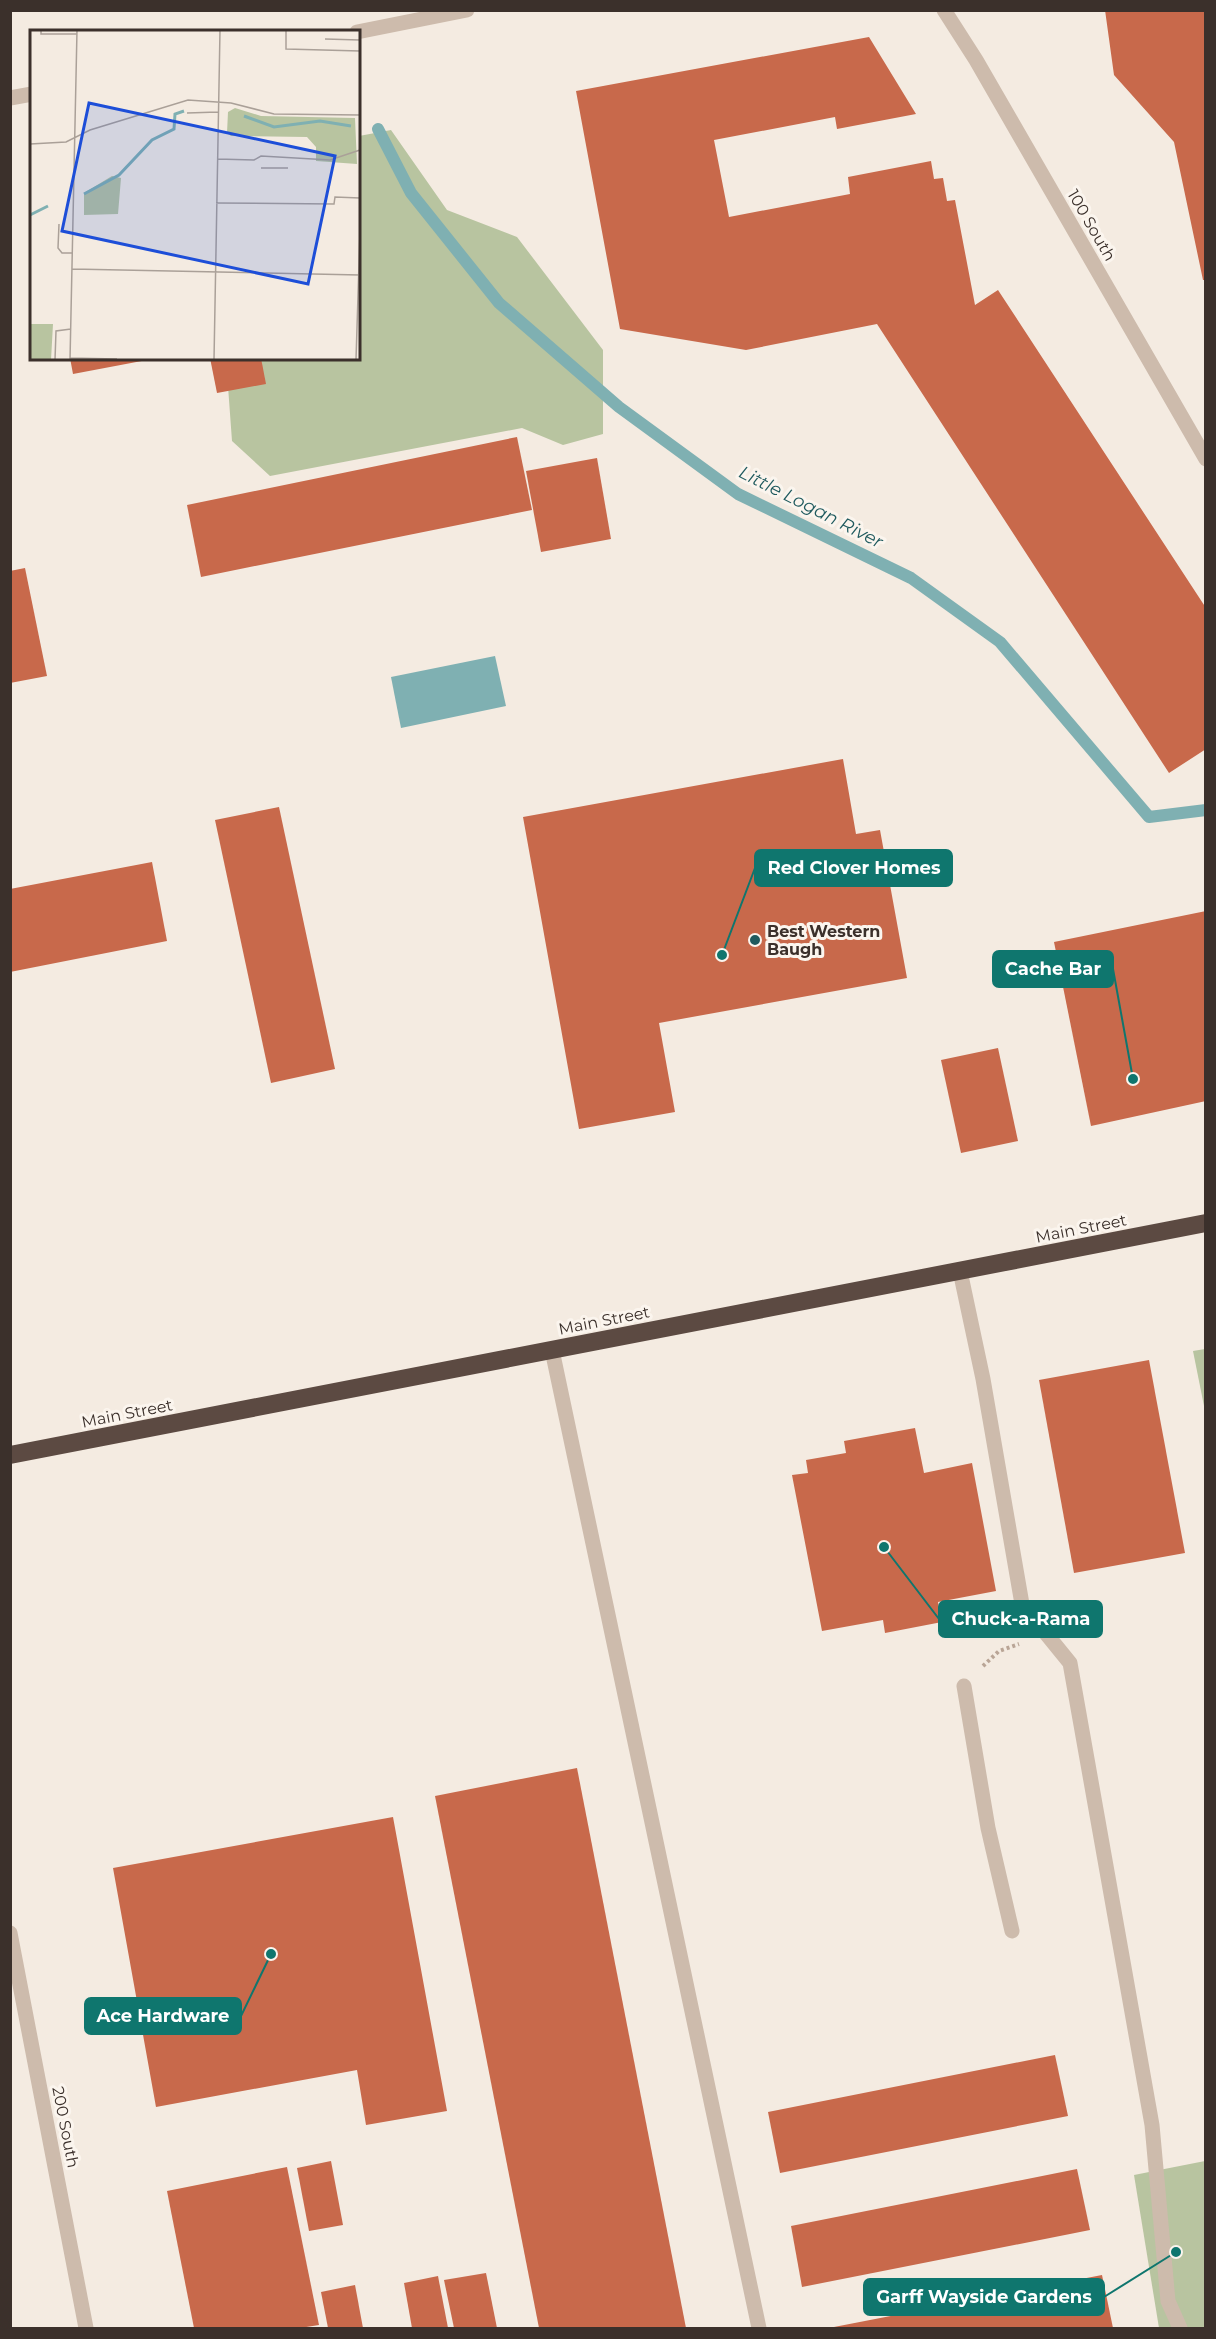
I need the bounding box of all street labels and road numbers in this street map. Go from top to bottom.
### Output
street label: 100 South [1064,186,1120,264]
street label: Main Street [1034,1210,1129,1247]
street label: Main Street [557,1302,652,1339]
street label: Main Street [80,1395,175,1432]
street label: 200 South [48,2085,83,2169]

